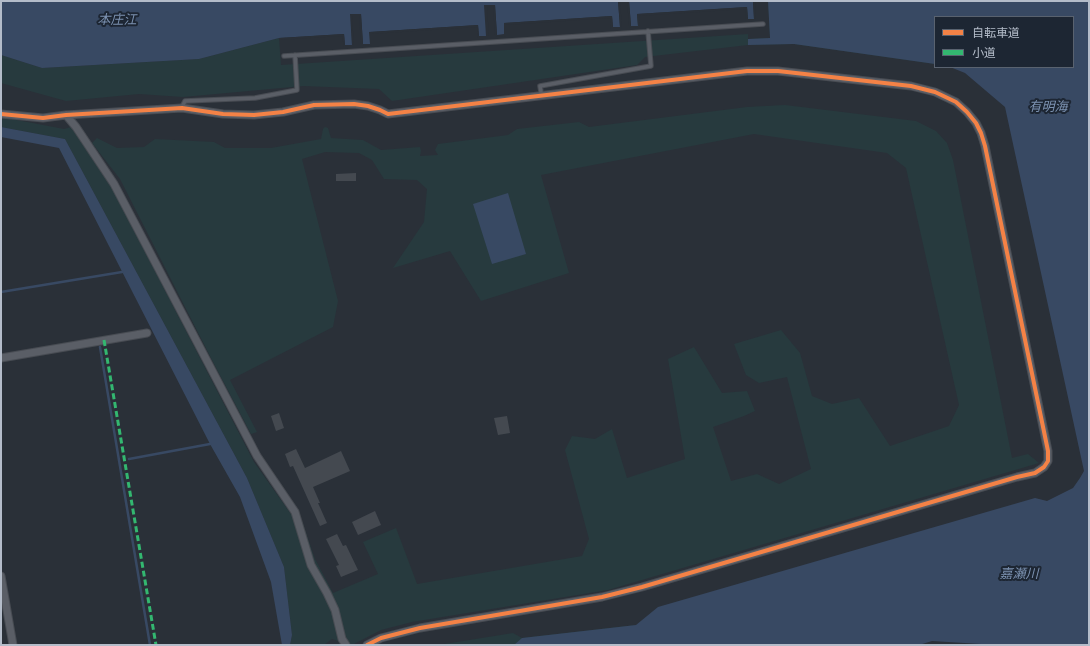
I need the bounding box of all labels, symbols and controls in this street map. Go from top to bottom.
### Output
water label: 本庄江 [98,13,136,29]
legend [934,16,1074,68]
text: 自転車道 [972,25,1020,41]
text: 小道 [972,45,996,61]
water label: 有明海 [1029,100,1067,116]
water label: 嘉瀬川 [1000,567,1038,583]

